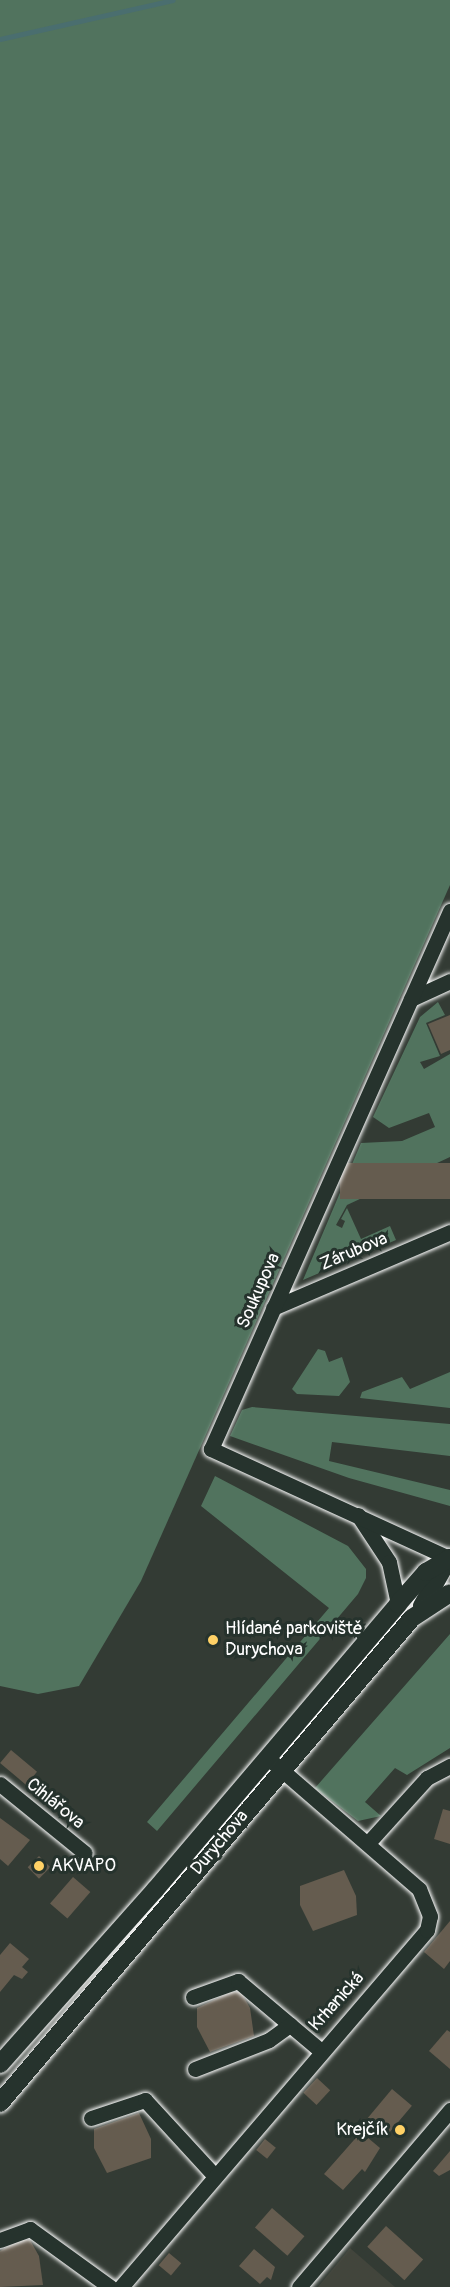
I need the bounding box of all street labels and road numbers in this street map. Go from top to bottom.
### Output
street label: Zárubova [317,1228,391,1276]
street label: Soukupova [233,1250,285,1332]
street label: Cihlářova [22,1774,88,1834]
street label: Durychova [187,1806,253,1880]
street label: Krhanická [305,1968,369,2036]

